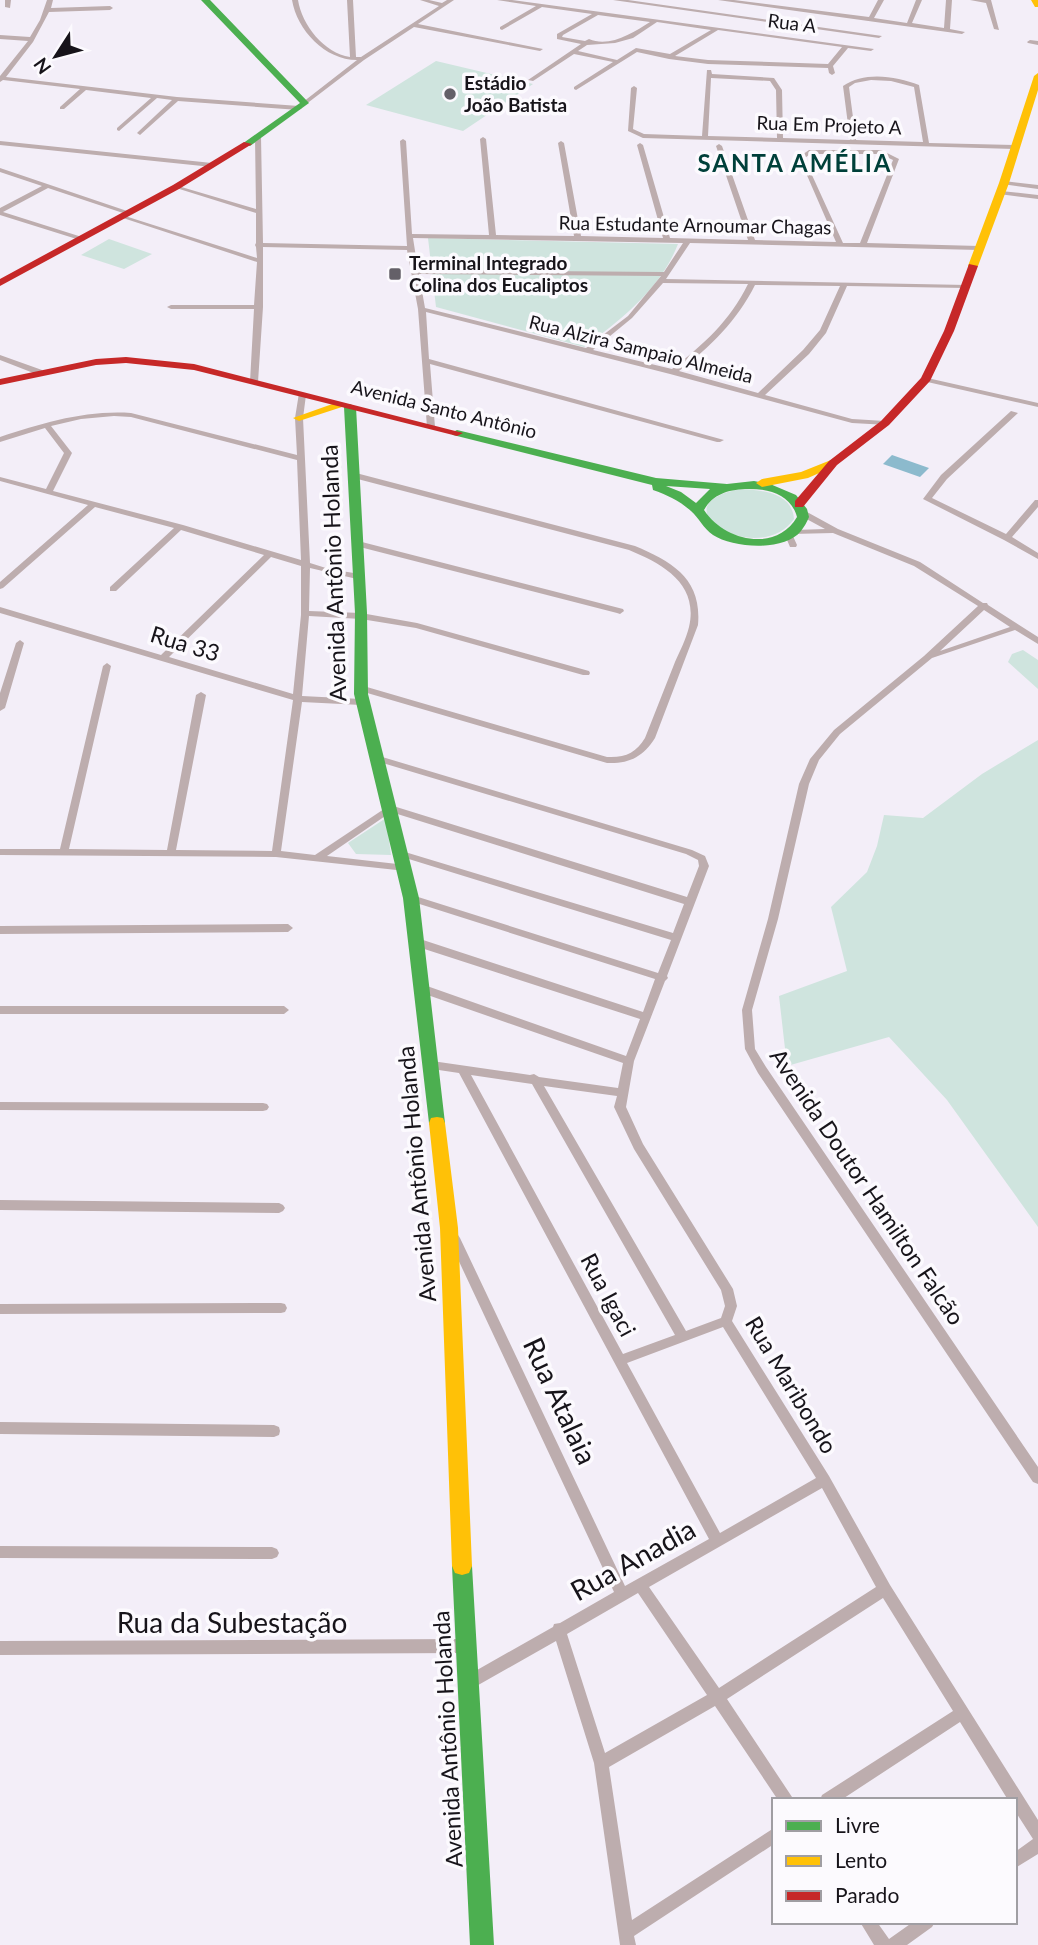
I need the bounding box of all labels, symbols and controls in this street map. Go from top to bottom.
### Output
street label: Rua A [767,8,818,37]
north arrow [21,21,91,91]
text: N [28,54,55,79]
place label: Estádio João Batista [464,71,567,116]
marker: Estádio João Batista [442,86,458,102]
street label: Rua Em Projeto A [756,110,902,139]
district label: SANTA AMÉLIA [698,148,892,177]
street label: Rua Estudante Arnoumar Chagas [558,211,832,238]
place label: Terminal Integrado Colina dos Eucaliptos [409,251,588,296]
marker: Terminal Integrado Colina dos Eucaliptos [387,266,403,282]
street label: Rua Alzira Sampaio Almeida [527,310,755,387]
street label: Avenida Santo Antônio [349,374,539,443]
street label: Avenida Antônio Holanda [315,444,351,702]
street label: Rua 33 [147,619,223,667]
street label: Avenida Doutor Hamilton Falcão [765,1043,971,1330]
street label: Avenida Antônio Holanda [391,1045,441,1303]
street label: Rua Igaci [575,1248,642,1341]
street label: Rua Maribondo [740,1311,844,1458]
street label: Rua Atalaia [517,1332,605,1469]
street label: Rua Anadia [564,1511,701,1607]
street label: Rua da Subestação [117,1605,347,1639]
street label: Avenida Antônio Holanda [426,1610,468,1868]
legend [772,1798,1017,1924]
text: Livre [835,1812,880,1837]
text: Lento [835,1847,887,1872]
text: Parado [835,1882,899,1907]

